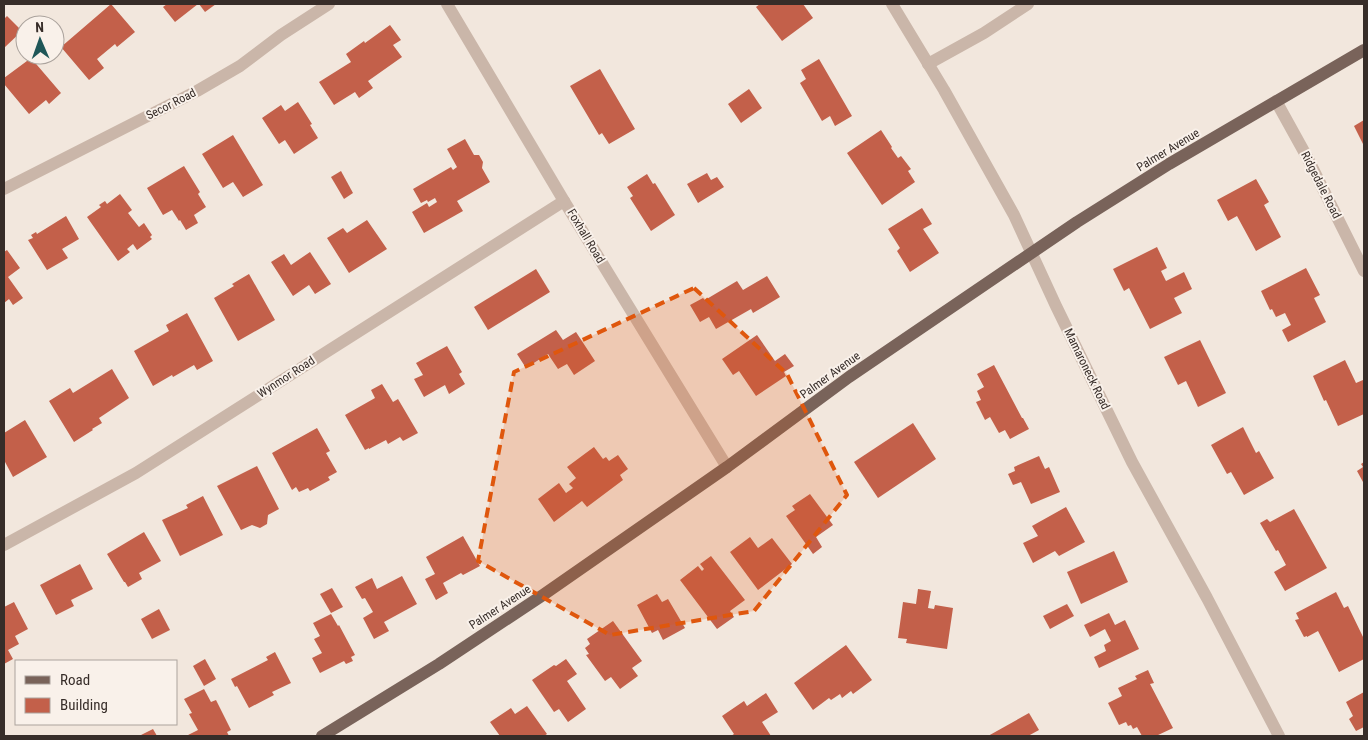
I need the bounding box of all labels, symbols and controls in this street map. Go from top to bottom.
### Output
north arrow [15,15,65,65]
text: N [35,19,44,35]
street label: Secor Road [144,86,198,122]
street label: Palmer Avenue [1134,126,1202,174]
street label: Ridgedale Road [1298,149,1344,221]
street label: Foxhall Road [564,206,608,266]
street label: Mamaroneck Road [1061,326,1113,412]
street label: Palmer Avenue [797,348,863,401]
street label: Wynmor Road [255,353,317,401]
street label: Palmer Avenue [467,582,534,632]
legend [15,660,178,725]
text: Road [60,671,90,689]
text: Building [60,696,108,714]

